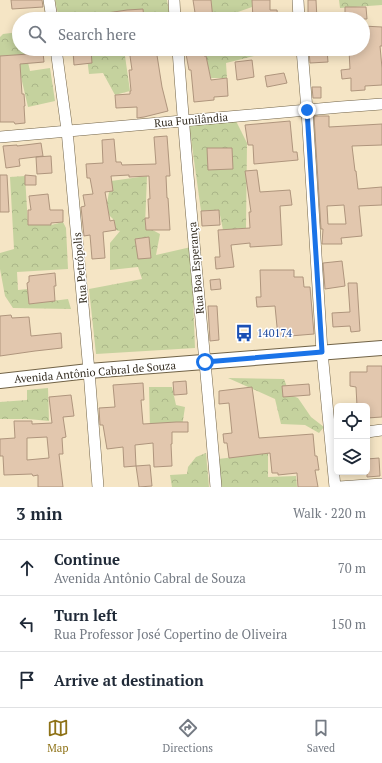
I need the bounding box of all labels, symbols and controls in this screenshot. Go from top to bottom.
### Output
search box [12,12,370,56]
icon: search [26,23,48,45]
text: Search here [58,24,136,44]
route end [298,101,316,119]
street label: Rua Funilândia [153,110,229,130]
street label: Rua Boa Esperança [185,221,207,315]
street label: Rua Petrópolis [70,232,90,304]
bus stop icon: 140174 [234,323,254,343]
place label: 140174 [257,326,292,340]
route start [196,353,214,371]
street label: Avenida Antônio Cabral de Souza [14,358,177,386]
map controls [334,403,370,475]
button: locate [334,403,370,439]
button: layers [334,439,370,475]
text: 3 min [16,502,63,525]
text: Walk · 220 m [293,504,366,522]
text: Continue [54,549,120,569]
icon: ahead [16,557,38,579]
text: 70 m [338,559,366,577]
text: Avenida Antônio Cabral de Souza [54,569,246,587]
text: Turn left [54,605,118,625]
icon: left [16,613,38,635]
text: 150 m [331,615,366,633]
text: Rua Professor José Copertino de Oliveira [54,625,287,643]
icon: arrive [16,669,38,691]
text: Arrive at destination [54,670,204,690]
tab: Map [47,717,69,755]
tab: Directions [162,717,213,755]
tab: Saved [307,717,335,755]

